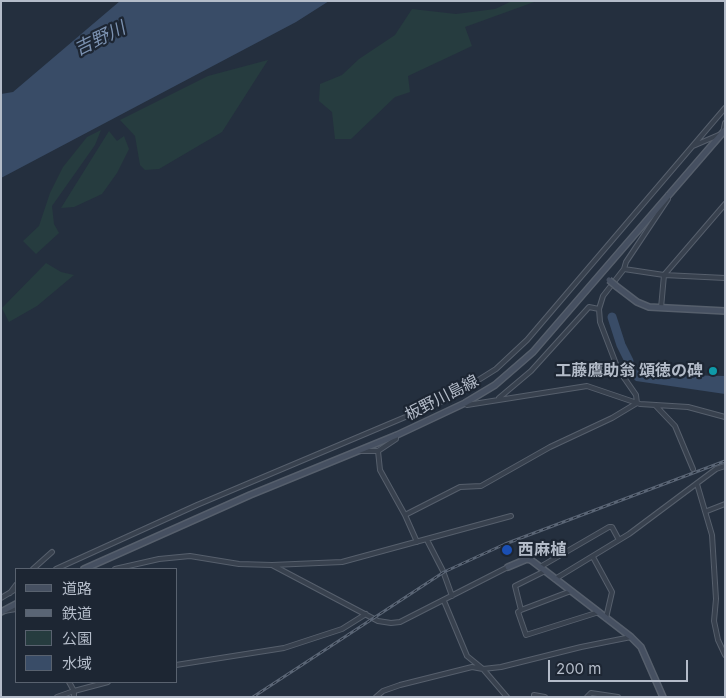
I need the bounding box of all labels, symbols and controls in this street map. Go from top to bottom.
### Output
water label: 吉野川 [71,17,129,61]
place label: 工藤鷹助翁 頌徳の碑 [555,361,703,381]
marker: 工藤鷹助翁 頌徳の碑 [707,365,719,377]
street label: 板野川島線 [402,371,482,425]
place label: 西麻植 [518,540,566,560]
marker: 西麻植 [500,543,514,557]
legend [15,568,178,683]
text: 道路 [62,579,92,598]
text: 鉄道 [62,604,92,623]
text: 公園 [62,629,92,648]
scale bar [551,650,691,682]
text: 水域 [62,654,92,673]
text: 200 m [556,659,601,678]

